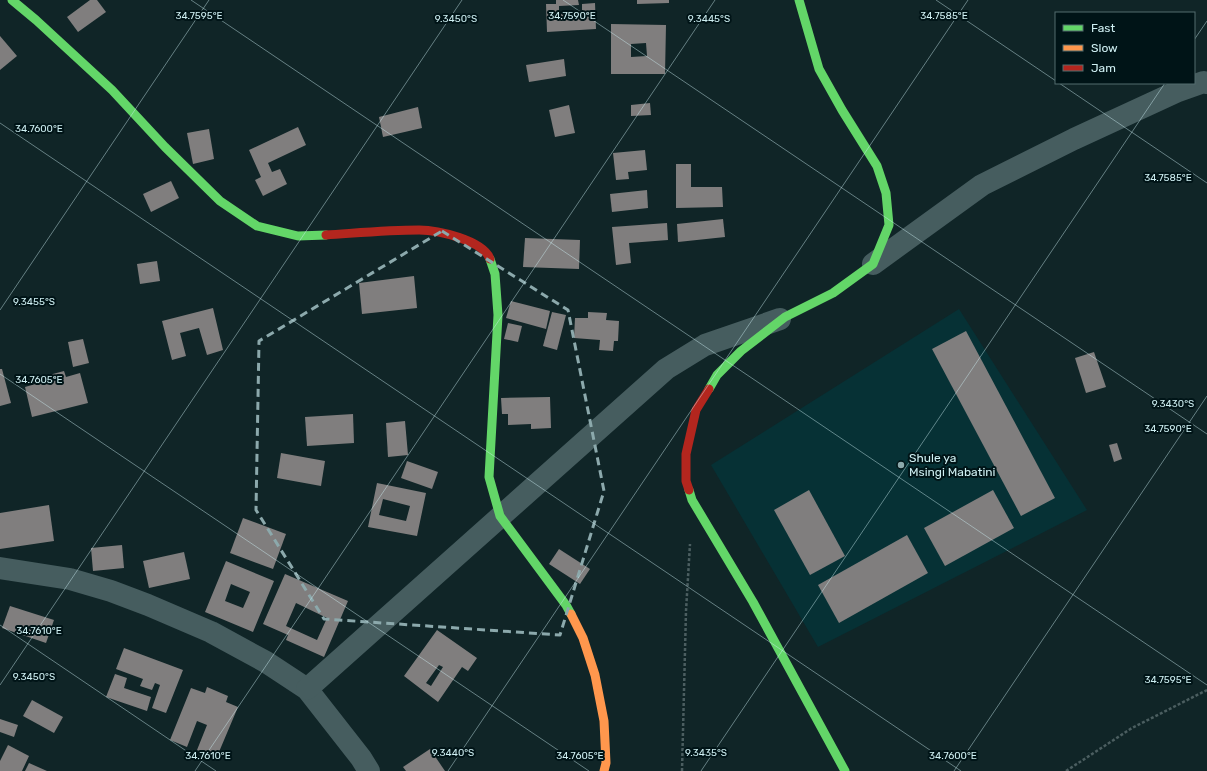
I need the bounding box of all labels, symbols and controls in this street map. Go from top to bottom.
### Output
text: 34.7595°E [175,10,223,22]
text: 34.7590°E [548,10,596,22]
text: 34.7585°E [920,10,968,22]
legend [1055,12,1195,84]
text: 9.3450°S [435,13,477,25]
text: 9.3445°S [688,13,730,25]
text: Fast [1091,21,1115,35]
text: Slow [1091,41,1118,55]
text: Jam [1091,61,1116,75]
text: 34.7600°E [15,123,63,135]
text: 34.7585°E [1144,172,1192,184]
text: 9.3455°S [13,296,55,308]
text: 34.7605°E [15,374,63,386]
text: 9.3430°S [1152,398,1194,410]
text: 34.7590°E [1144,423,1192,435]
place label: Shule ya Msingi Mabatini [909,451,996,479]
marker: Shule ya Msingi Mabatini [896,460,906,470]
text: 34.7610°E [16,625,62,637]
text: 9.3450°S [13,671,55,683]
text: 34.7595°E [1144,674,1192,686]
text: 9.3440°S [432,747,474,759]
text: 9.3435°S [685,747,727,759]
text: 34.7610°E [185,750,231,762]
text: 34.7605°E [556,750,604,762]
text: 34.7600°E [929,750,977,762]

